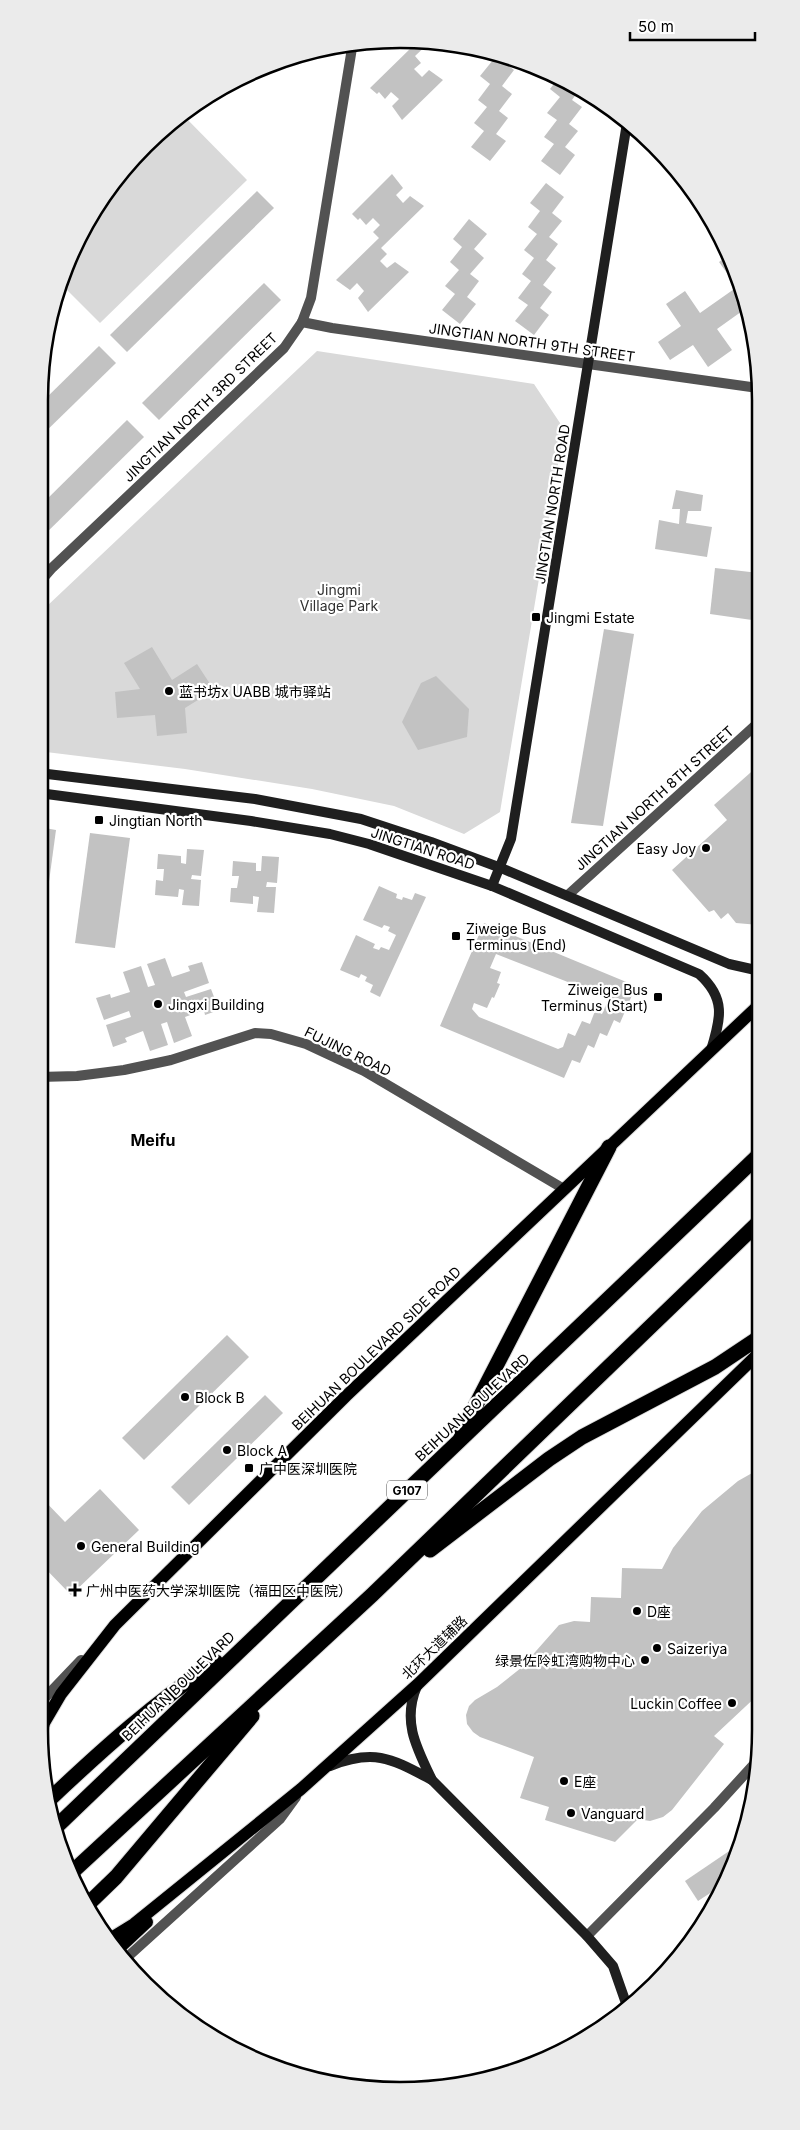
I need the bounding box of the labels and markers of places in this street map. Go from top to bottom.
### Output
place label: Jingmi Estate [546,609,635,626]
marker: Jingmi Estate [530,611,542,623]
place label: 蓝书坊x UABB 城市驿站 [179,683,331,700]
marker: 蓝书坊x UABB 城市驿站 [163,685,175,697]
place label: Jingtian North [109,812,203,829]
marker: Jingtian North [93,814,105,826]
place label: Easy Joy [637,840,696,857]
marker: Easy Joy [700,842,712,854]
place label: Ziweige Bus Terminus (End) [466,920,567,953]
marker: Ziweige Bus Terminus (End) [450,930,462,942]
place label: Ziweige Bus Terminus (Start) [541,981,648,1014]
marker: Ziweige Bus Terminus (Start) [652,991,664,1003]
place label: Jingxi Building [168,996,264,1013]
marker: Jingxi Building [152,998,164,1010]
place label: Block B [195,1389,245,1406]
marker: Block B [179,1391,191,1403]
place label: Block A [237,1442,288,1459]
marker: Block A [221,1444,233,1456]
place label: 广中医深圳医院 [259,1460,357,1477]
marker: 广中医深圳医院 [243,1462,255,1474]
place label: General Building [91,1538,200,1555]
marker: General Building [75,1540,87,1552]
place label: 广州中医药大学深圳医院（福田区中医院） [86,1582,352,1599]
marker: 广州中医药大学深圳医院（福田区中医院） [68,1583,82,1597]
place label: D座 [647,1603,671,1620]
marker: D座 [631,1605,643,1617]
place label: Saizeriya [667,1640,727,1657]
marker: Saizeriya [651,1642,663,1654]
place label: 绿景佐阾虹湾购物中心 [495,1652,635,1669]
marker: 绿景佐阾虹湾购物中心 [639,1654,651,1666]
place label: Luckin Coffee [630,1695,722,1712]
marker: Luckin Coffee [726,1697,738,1709]
place label: E座 [574,1773,596,1790]
marker: E座 [558,1775,570,1787]
place label: Vanguard [581,1805,644,1822]
marker: Vanguard [565,1807,577,1819]

